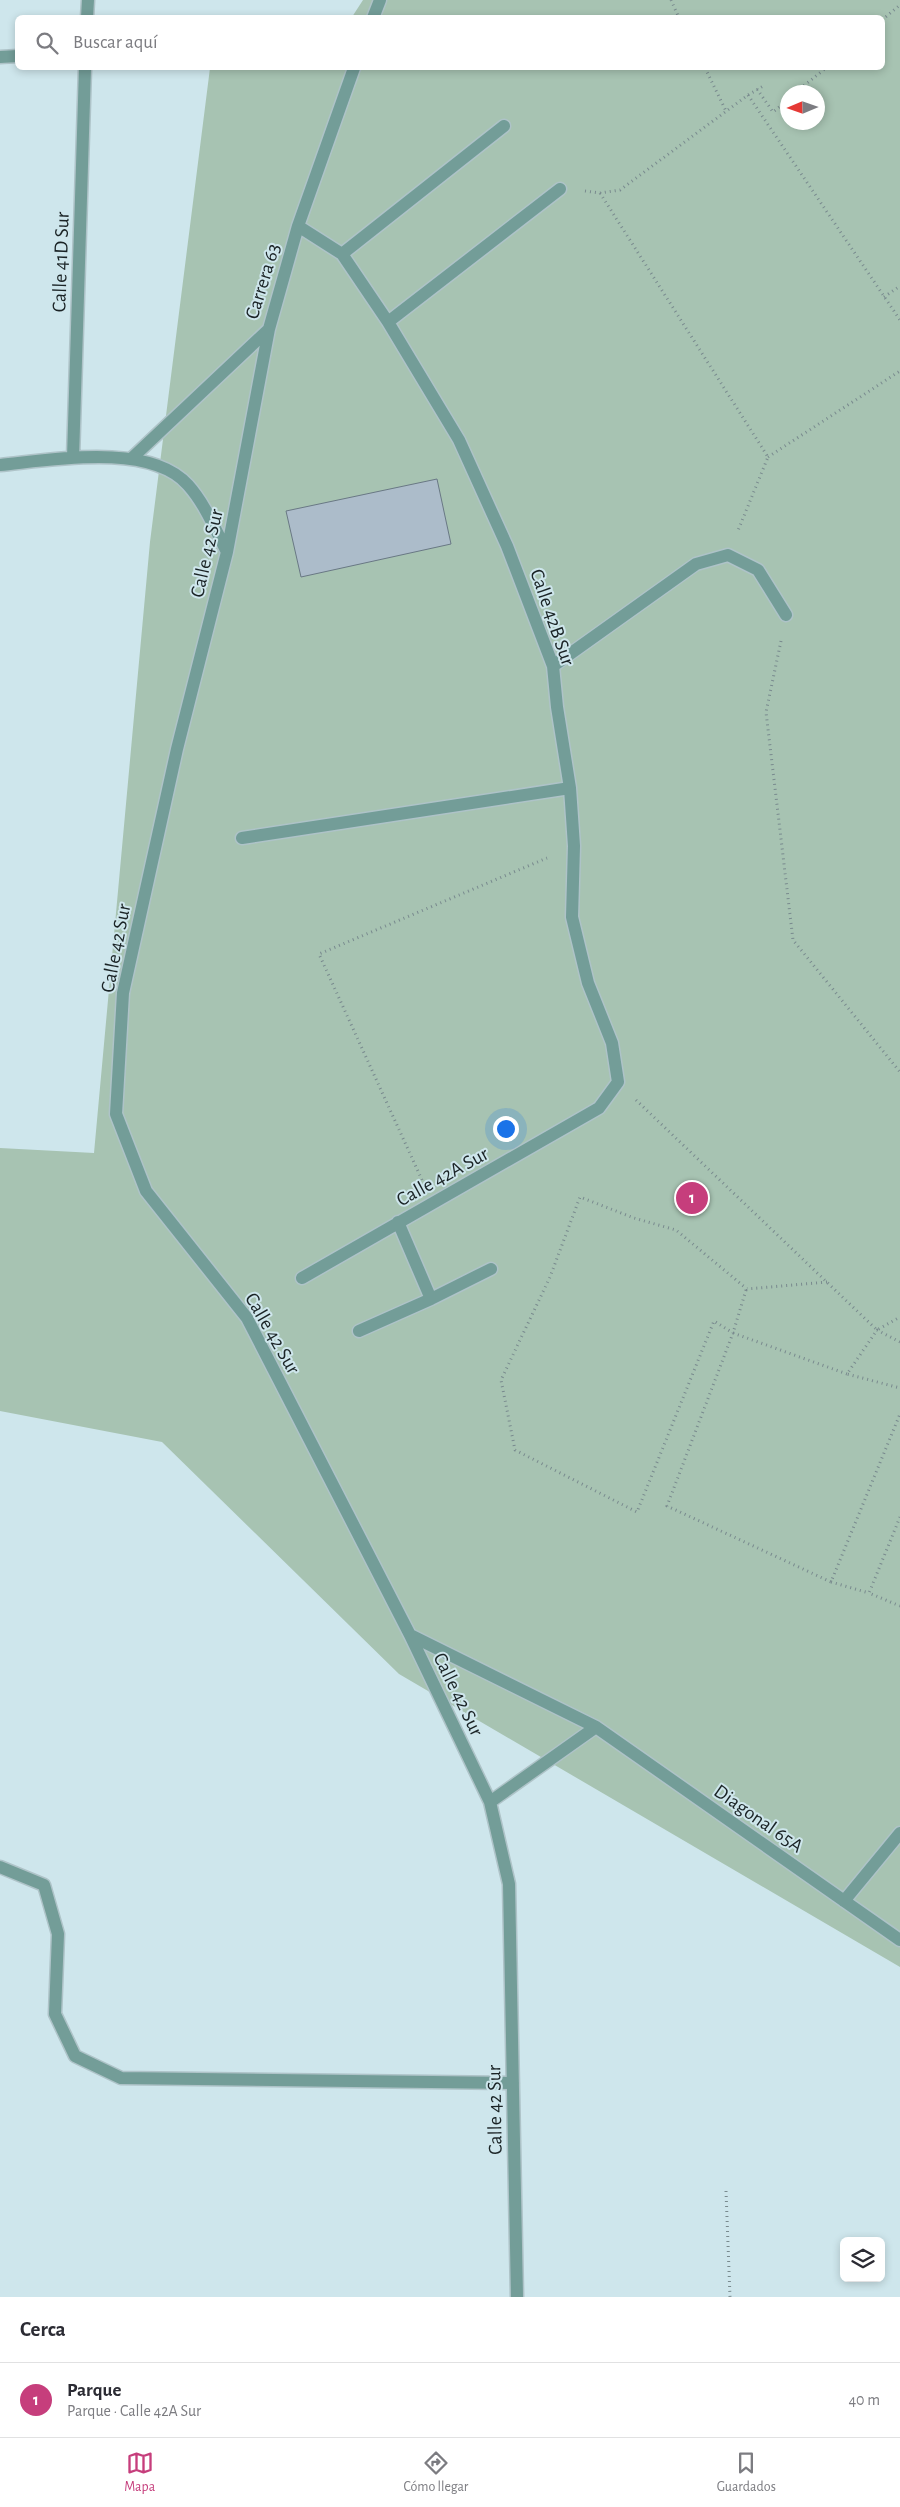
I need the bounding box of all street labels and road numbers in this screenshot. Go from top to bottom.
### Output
street label: Calle 41D Sur [49,211,73,313]
street label: Carrera 63 [242,241,284,322]
street label: Calle 42 Sur [187,507,227,599]
street label: Calle 42B Sur [526,566,578,669]
street label: Calle 42 Sur [98,902,134,994]
street label: Calle 42A Sur [393,1143,492,1210]
street label: Calle 42 Sur [241,1290,304,1378]
street label: Calle 42 Sur [429,1650,487,1740]
street label: Diagonal 65A [710,1781,807,1857]
street label: Calle 42 Sur [484,2064,506,2155]

